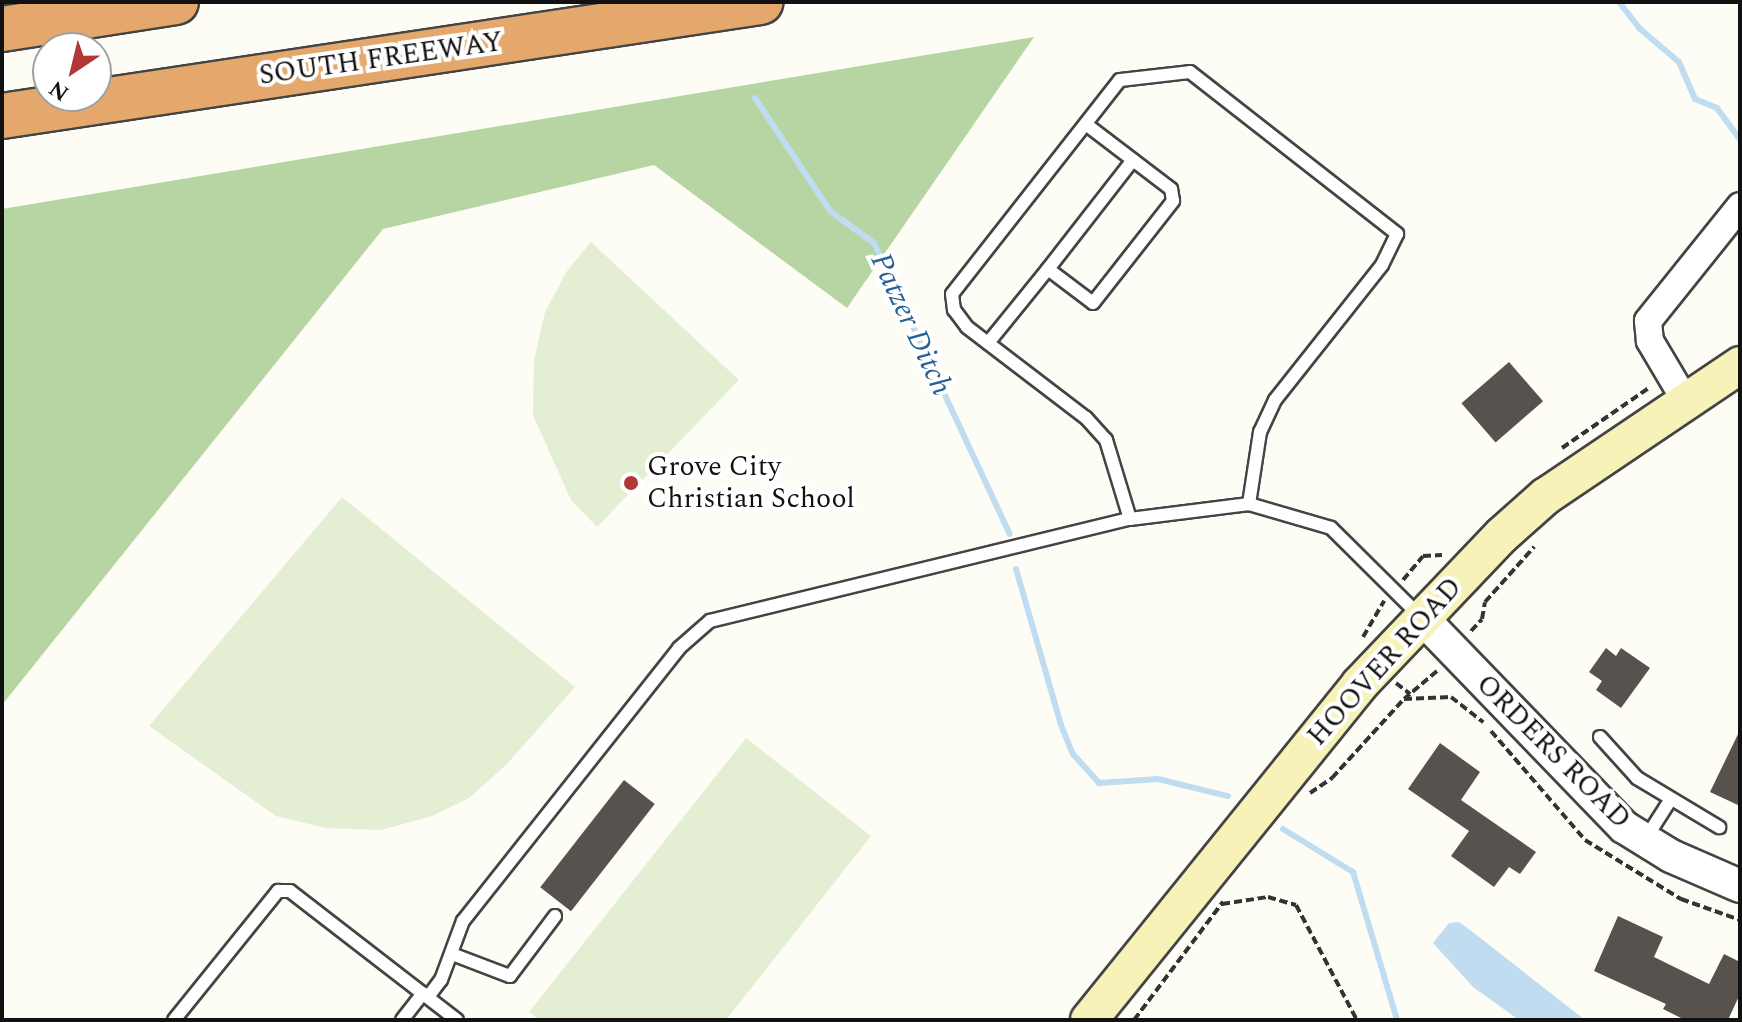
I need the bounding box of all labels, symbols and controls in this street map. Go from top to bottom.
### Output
street label: SOUTH FREEWAY [257,25,505,93]
north arrow [32,32,112,112]
text: N [42,72,76,109]
water label: Patzer Ditch [862,247,960,401]
place label: Grove City Christian School [647,450,855,516]
marker: Grove City Christian School [622,474,640,492]
street label: HOOVER ROAD [1301,571,1469,753]
street label: ORDERS ROAD [1469,668,1637,836]

